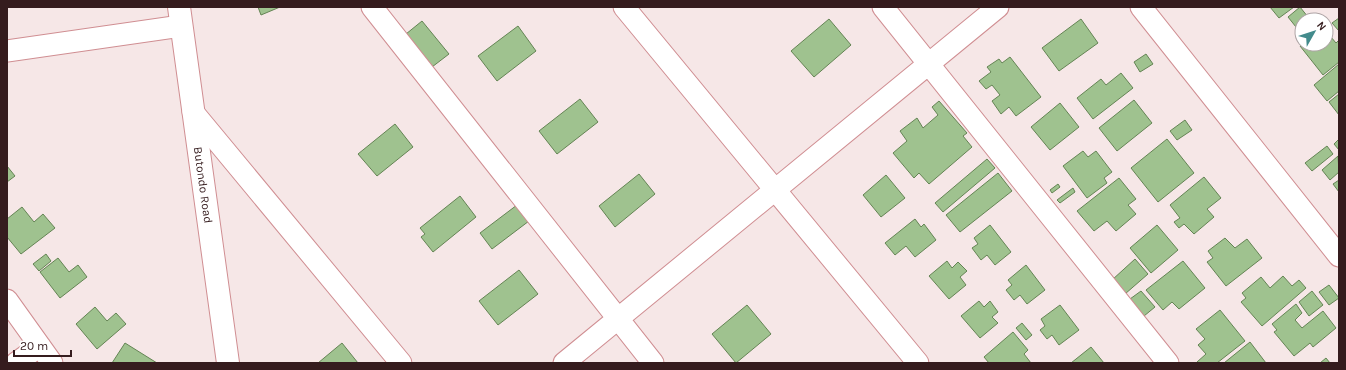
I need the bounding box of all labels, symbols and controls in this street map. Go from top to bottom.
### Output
north arrow [1294,12,1334,52]
text: N [1314,19,1329,33]
street label: Butondo Road [191,146,215,224]
scale bar [14,332,71,358]
text: 20 m [20,339,48,353]

